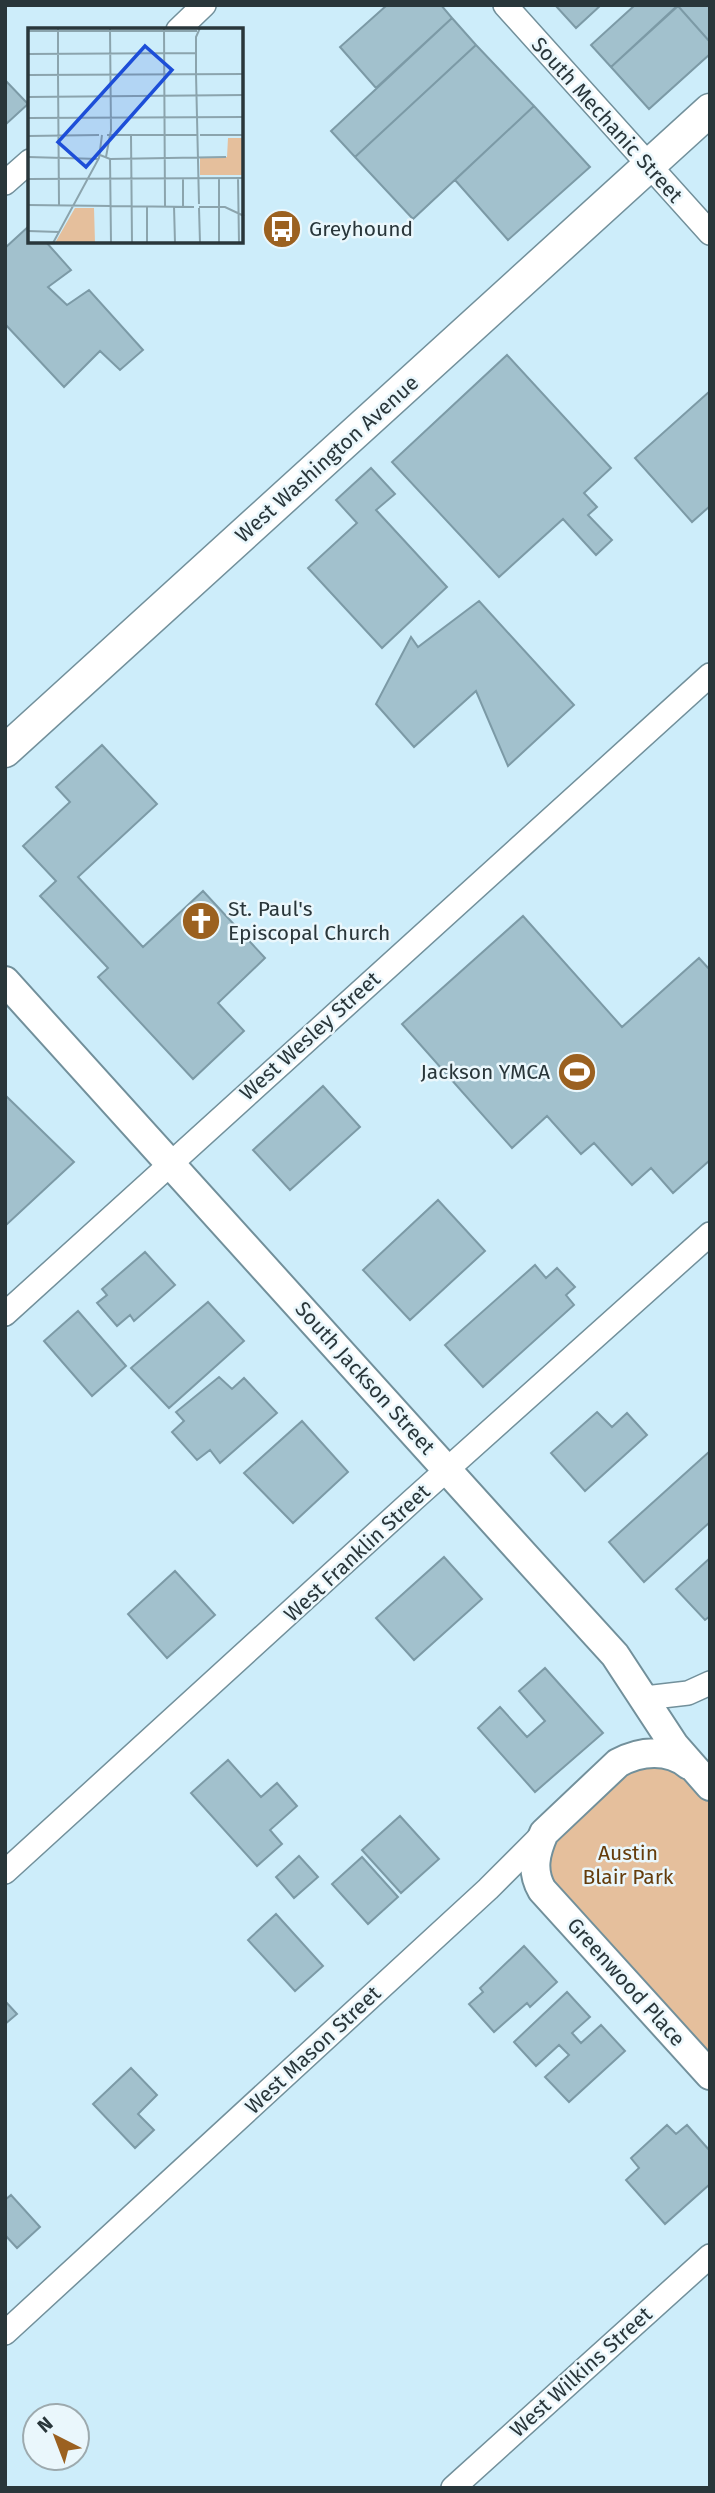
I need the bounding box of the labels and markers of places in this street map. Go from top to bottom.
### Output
bus stop icon: Greyhound [261,208,303,250]
place label: Greyhound [309,216,413,242]
place label: St. Paul's Episcopal Church [228,896,390,946]
church icon: St. Paul's Episcopal Church [180,900,222,942]
sports icon: Jackson YMCA [556,1051,598,1093]
place label: Jackson YMCA [420,1059,550,1085]

